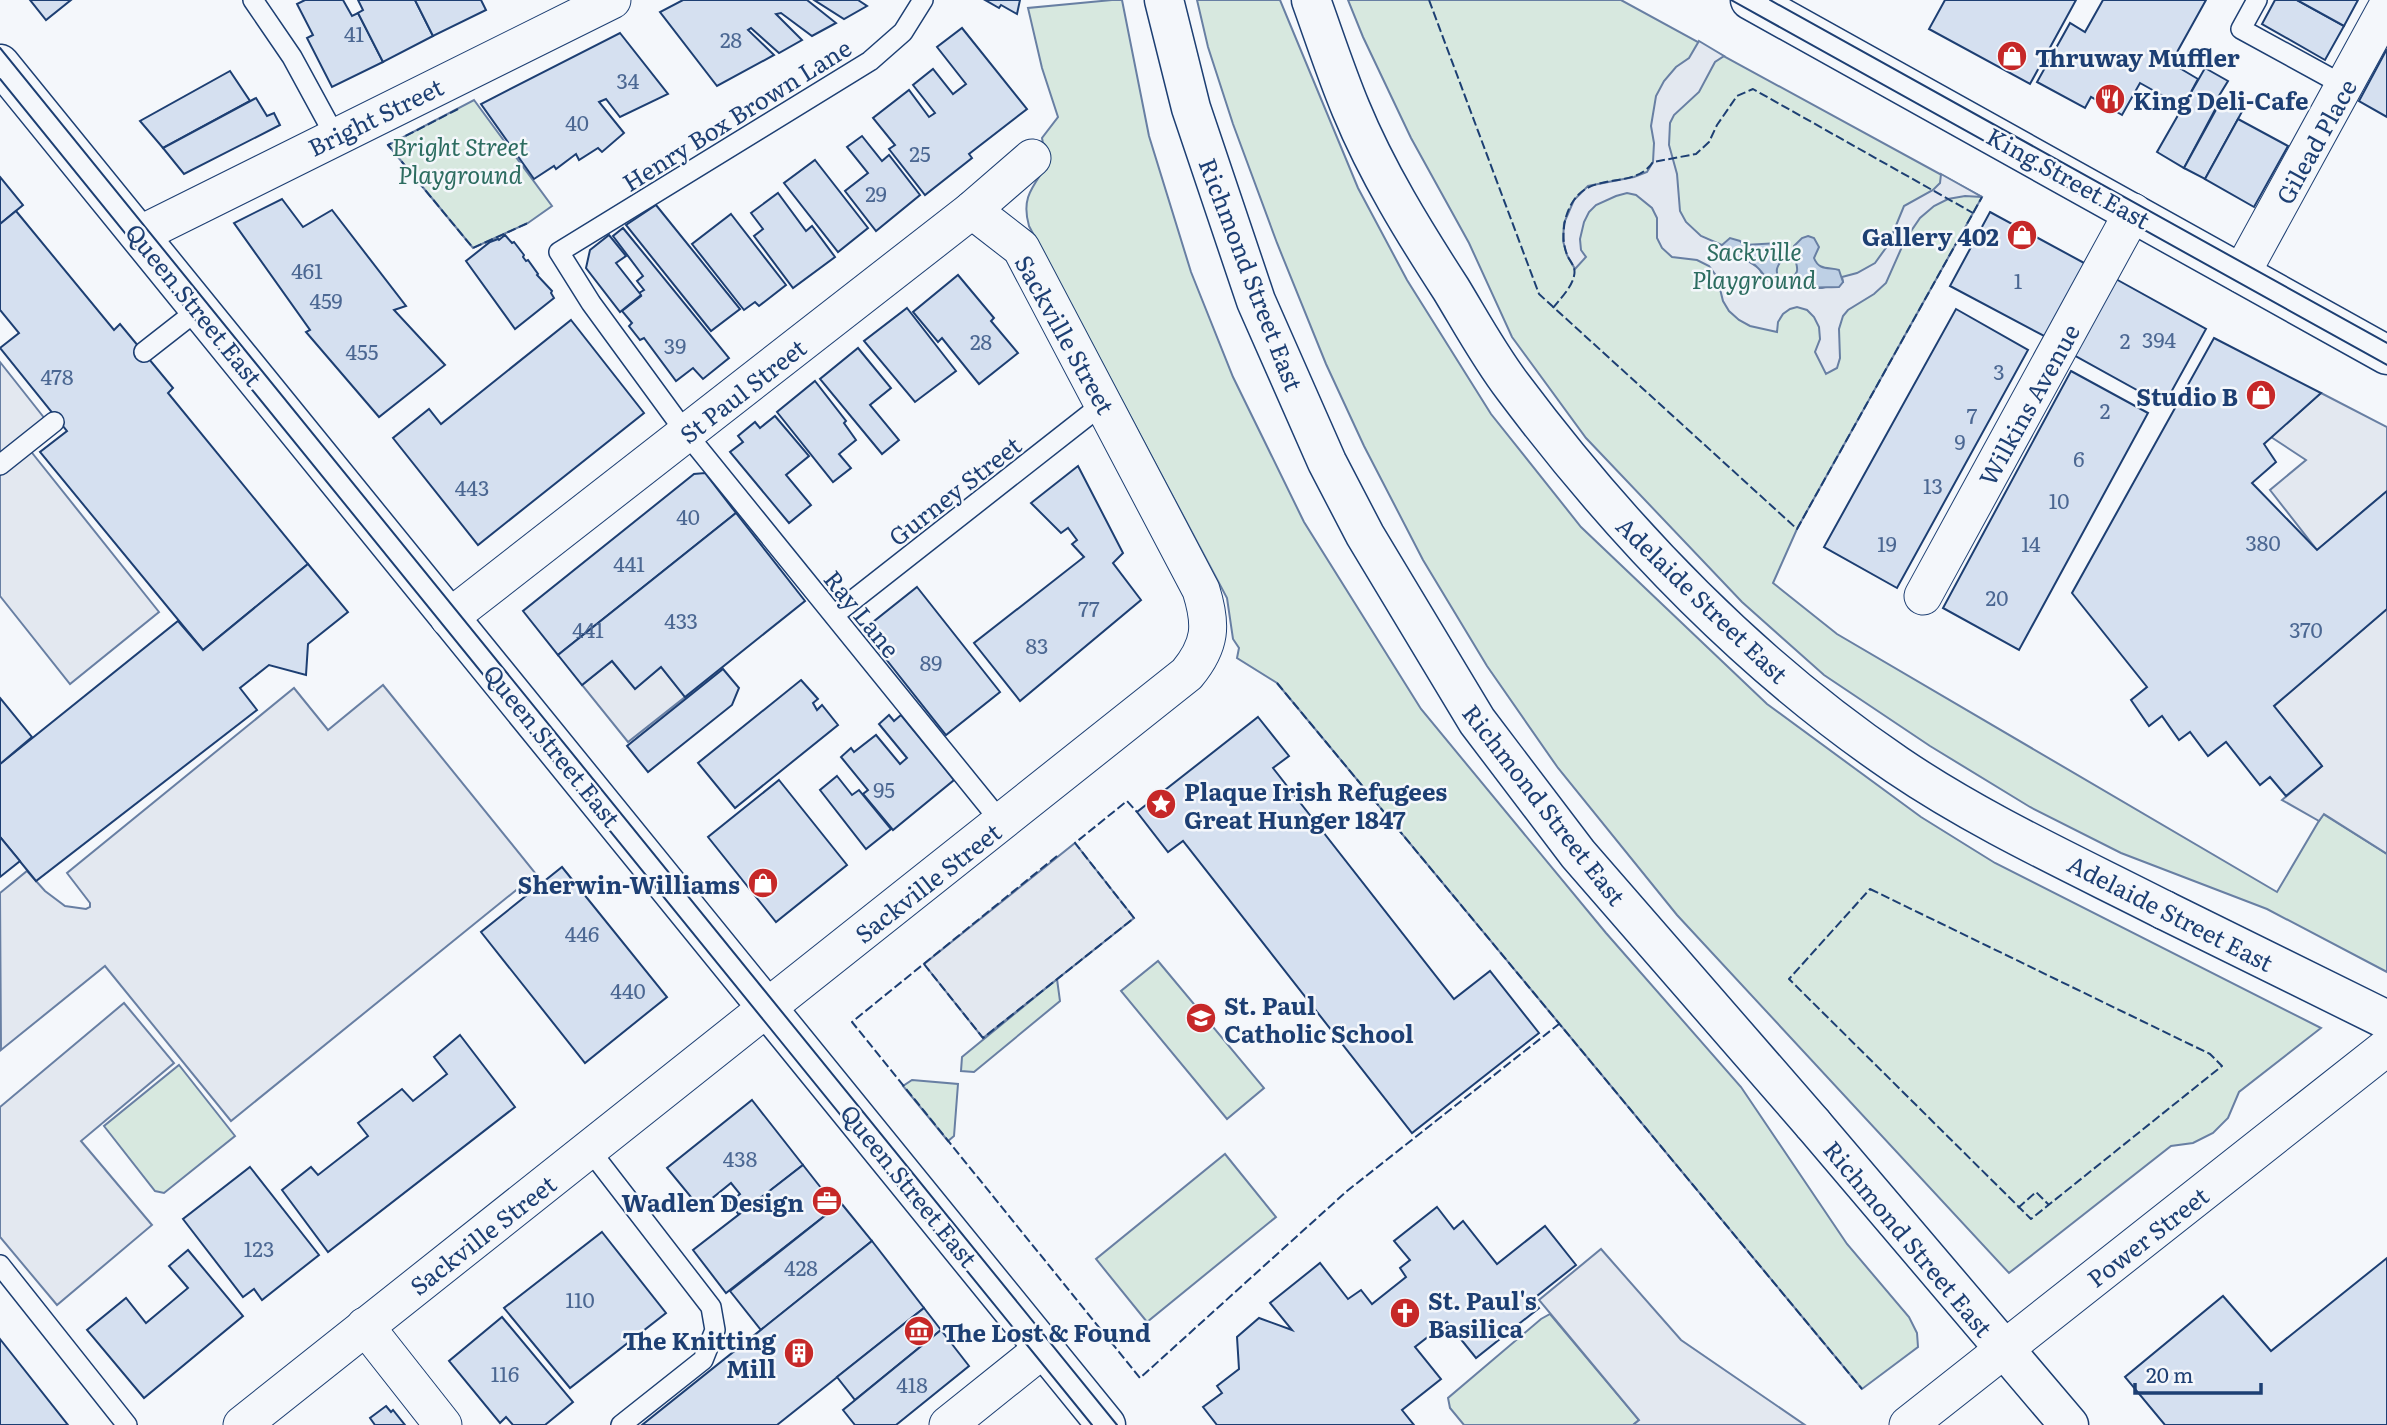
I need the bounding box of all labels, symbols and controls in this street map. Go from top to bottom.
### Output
house number: 41 [344,17,365,48]
house number: 28 [720,23,742,54]
street label: Henry Box Brown Lane [615,29,857,199]
shop icon: Thruway Muffler [1995,39,2029,73]
place label: Thruway Muffler [2035,39,2240,74]
house number: 34 [617,64,640,95]
street label: Bright Street [301,68,449,164]
street label: Gilead Place [2266,72,2364,210]
restaurant icon: King Deli-Cafe [2093,82,2127,116]
place label: King Deli-Cafe [2133,82,2309,117]
house number: 40 [565,106,589,137]
street label: King Street East [1981,118,2157,237]
park label: Bright Street Playground [392,128,529,191]
house number: 25 [909,137,931,168]
street label: Richmond Street East [1191,153,1313,396]
house number: 29 [865,177,887,208]
street label: Queen Street East [118,215,272,393]
place label: Gallery 402 [1862,218,1999,253]
shop icon: Gallery 402 [2005,218,2039,252]
park label: Sackville Playground [1692,233,1817,296]
street label: Sackville Street [1008,248,1124,420]
house number: 461 [291,254,323,285]
house number: 1 [2014,264,2023,295]
house number: 459 [309,284,343,315]
street label: Wilkins Avenue [1969,317,2087,491]
house number: 394 [2142,323,2176,354]
house number: 2 [2120,324,2130,355]
house number: 28 [970,325,992,356]
house number: 39 [664,329,686,360]
street label: St Paul Street [671,329,813,451]
house number: 455 [346,335,378,366]
house number: 3 [1993,355,2005,386]
house number: 478 [40,360,74,391]
place label: Studio B [2136,378,2238,413]
shop icon: Studio B [2244,378,2278,412]
house number: 2 [2100,394,2110,425]
house number: 7 [1967,399,1978,430]
house number: 9 [1955,425,1966,456]
street label: Gurney Street [880,427,1028,553]
house number: 6 [2073,442,2085,473]
house number: 13 [1923,469,1943,500]
house number: 443 [455,471,489,502]
house number: 10 [2049,484,2069,515]
house number: 40 [676,500,700,531]
street label: Adelaide Street East [1609,508,1797,690]
house number: 380 [2245,526,2281,557]
house number: 19 [1877,527,1897,558]
house number: 14 [2021,527,2041,558]
house number: 441 [613,547,645,578]
street label: Ray Lane [817,562,909,664]
house number: 20 [1986,581,2008,612]
house number: 77 [1078,592,1100,623]
house number: 433 [664,604,698,635]
house number: 441 [572,613,604,644]
house number: 370 [2289,613,2323,644]
house number: 83 [1026,629,1048,660]
house number: 89 [920,646,942,677]
street label: Queen Street East [476,656,630,834]
street label: Richmond Street East [1455,696,1635,912]
house number: 95 [873,773,895,804]
place label: Plaque Irish Refugees Great Hunger 1847 [1184,773,1447,836]
place icon: Plaque Irish Refugees Great Hunger 1847 [1144,787,1178,821]
street label: Sackville Street [846,813,1008,950]
street label: Adelaide Street East [2062,845,2280,979]
place label: Sherwin-Williams [518,866,740,901]
shop icon: Sherwin-Williams [746,866,780,900]
house number: 446 [565,917,599,948]
house number: 440 [610,974,646,1005]
place label: St. Paul Catholic School [1224,987,1414,1050]
school or university icon: St. Paul Catholic School [1184,1001,1218,1035]
street label: Queen Street East [833,1096,987,1274]
street label: Richmond Street East [1816,1132,2002,1344]
house number: 438 [723,1142,757,1173]
street label: Sackville Street [401,1165,563,1302]
street label: Power Street [2079,1177,2215,1295]
place label: Wadlen Design [621,1184,804,1219]
office icon: Wadlen Design [810,1184,844,1218]
house number: 123 [244,1232,274,1263]
house number: 428 [784,1251,818,1282]
place label: St. Paul's Basilica [1428,1282,1537,1345]
house number: 110 [565,1283,595,1314]
church icon: St. Paul's Basilica [1388,1296,1422,1330]
museum icon: The Lost & Found [902,1314,936,1348]
place label: The Lost & Found [942,1314,1151,1349]
place label: The Knitting Mill [623,1322,776,1385]
building icon: The Knitting Mill [782,1336,816,1370]
scale bar [2135,1352,2261,1396]
house number: 116 [491,1357,519,1388]
text: 20 m [2146,1358,2193,1389]
house number: 418 [896,1368,928,1399]

